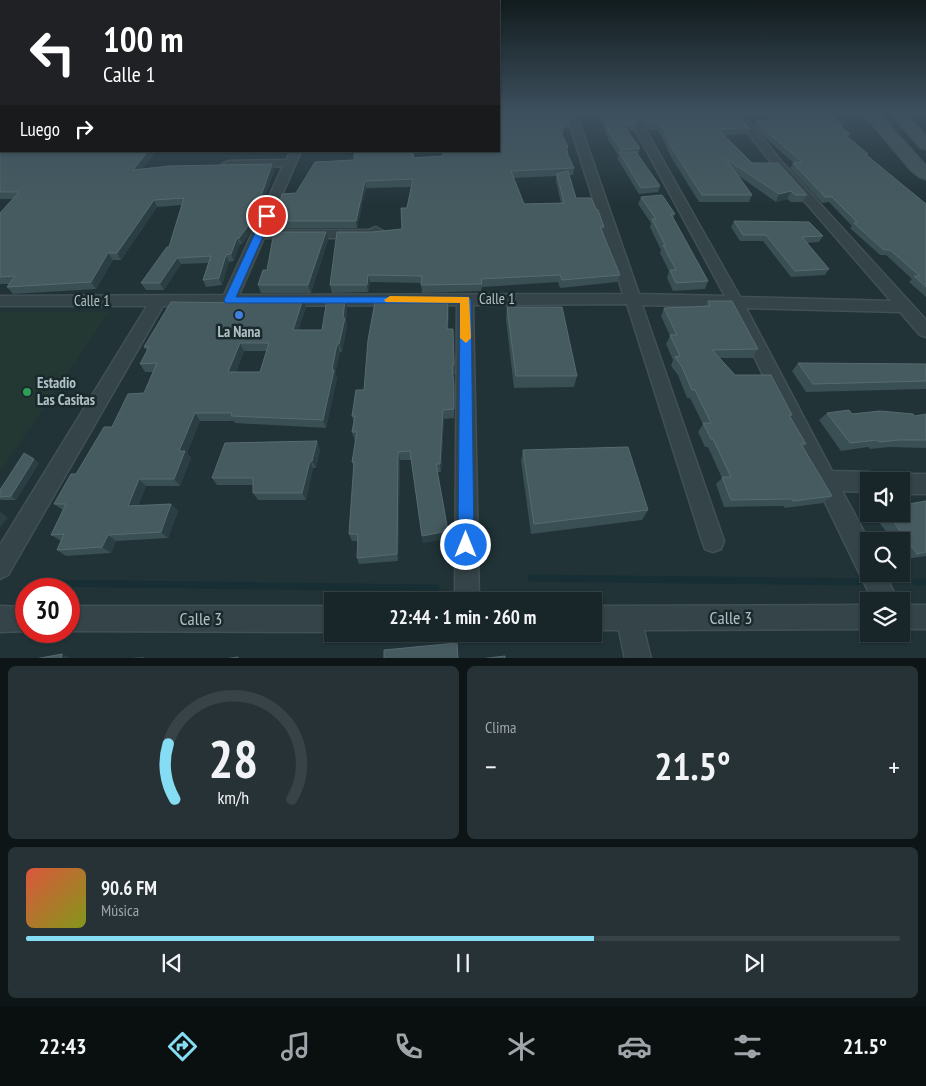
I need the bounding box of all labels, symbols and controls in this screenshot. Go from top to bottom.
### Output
text: 100 m [103,16,184,62]
icon: left [20,20,85,85]
text: Calle 1 [103,60,156,88]
icon: right [70,115,98,143]
text: Luego [20,117,60,141]
pin [246,195,288,237]
icon: arrive [253,202,281,230]
street label: Calle 1 [479,289,515,308]
street label: Calle 1 [74,291,110,310]
marker: La Nana [233,309,245,321]
place label: La Nana [218,322,260,341]
place label: Estadio Las Casitas [37,373,95,409]
marker: Estadio Las Casitas [21,386,33,398]
map controls [860,472,910,642]
button: sound [860,472,910,522]
position arrow [439,518,491,570]
button: search [860,532,910,582]
speed limit sign: 30 [15,578,80,643]
button: layers [860,592,910,642]
text: 22:44 · 1 min · 260 m [390,605,536,629]
street label: Calle 3 [710,606,752,629]
street label: Calle 3 [180,607,222,630]
text: Clima [485,717,516,737]
text: 28 [209,725,258,792]
text: 21.5° [654,741,731,790]
text: − [485,748,497,785]
text: + [888,748,900,785]
text: km/h [218,786,249,809]
text: 90.6 FM [101,876,157,900]
text: Música [101,900,139,920]
icon: previous [158,949,186,977]
icon: pause [449,949,477,977]
icon: next [740,949,768,977]
icon: directions [165,1029,200,1064]
icon: music [278,1029,313,1064]
icon: phone [391,1029,426,1064]
icon: climate [504,1029,539,1064]
icon: car [617,1029,652,1064]
icon: filters [730,1029,765,1064]
text: 22:43 [39,1032,87,1060]
text: 21.5° [843,1032,887,1060]

